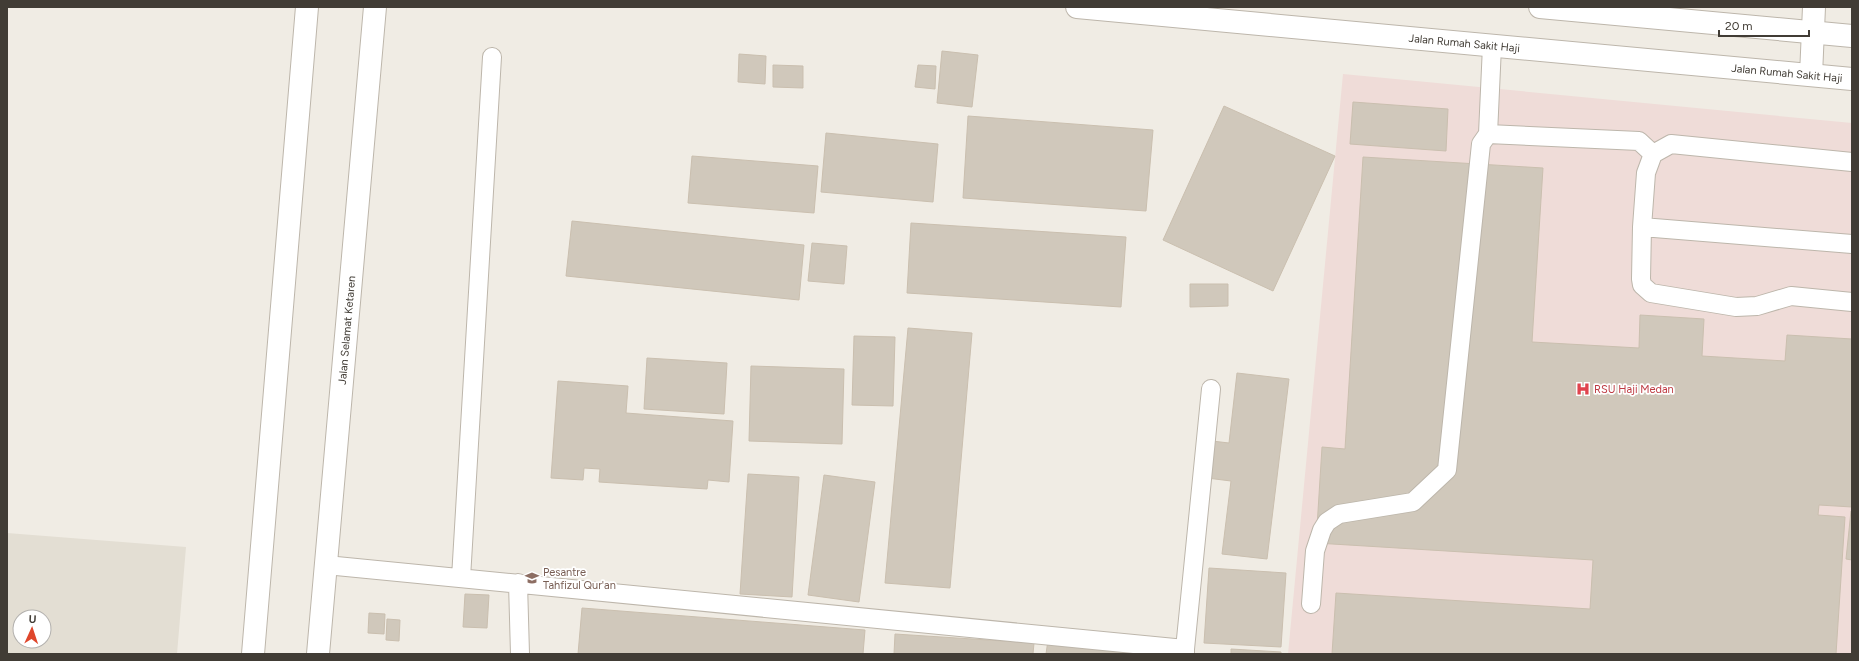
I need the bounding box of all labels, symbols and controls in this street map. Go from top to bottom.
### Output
scale bar [1719,12,1809,38]
text: 20 m [1725,19,1753,33]
street label: Jalan Rumah Sakit Haji [1408,32,1520,55]
street label: Jalan Rumah Sakit Haji [1731,62,1843,85]
street label: Jalan Selamat Ketaren [336,275,358,385]
hospital icon: RSU Haji Medan [1575,381,1591,397]
place label: RSU Haji Medan [1594,383,1674,396]
place label: Pesantre Tahfizul Qur'an [543,566,616,592]
school or university icon: Pesantre Tahfizul Qur'an [524,570,540,586]
north arrow [12,609,52,649]
text: U [28,613,37,626]

